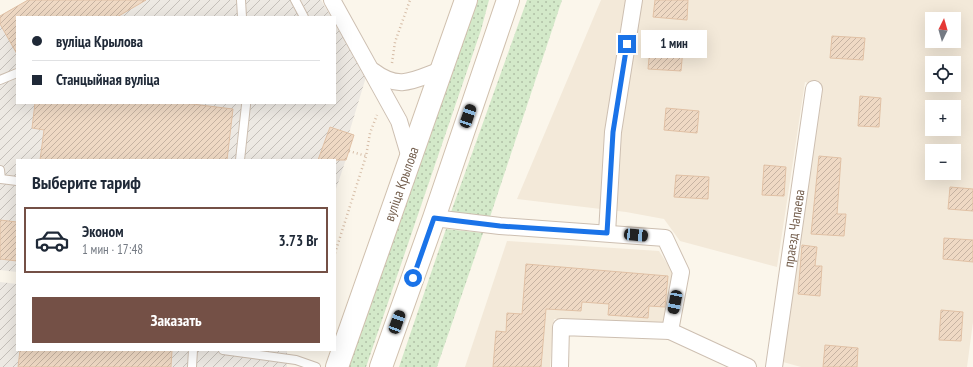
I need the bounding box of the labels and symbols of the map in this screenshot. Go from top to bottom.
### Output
north arrow [925,12,961,48]
callout: 1 мин [641,30,707,58]
route end [618,35,636,53]
car [458,103,478,129]
street label: вуліца Крылова [380,144,423,224]
street label: праезд Чапаева [779,188,808,269]
car [624,228,648,242]
route start [404,269,422,287]
car [667,289,683,315]
car [387,309,407,335]

